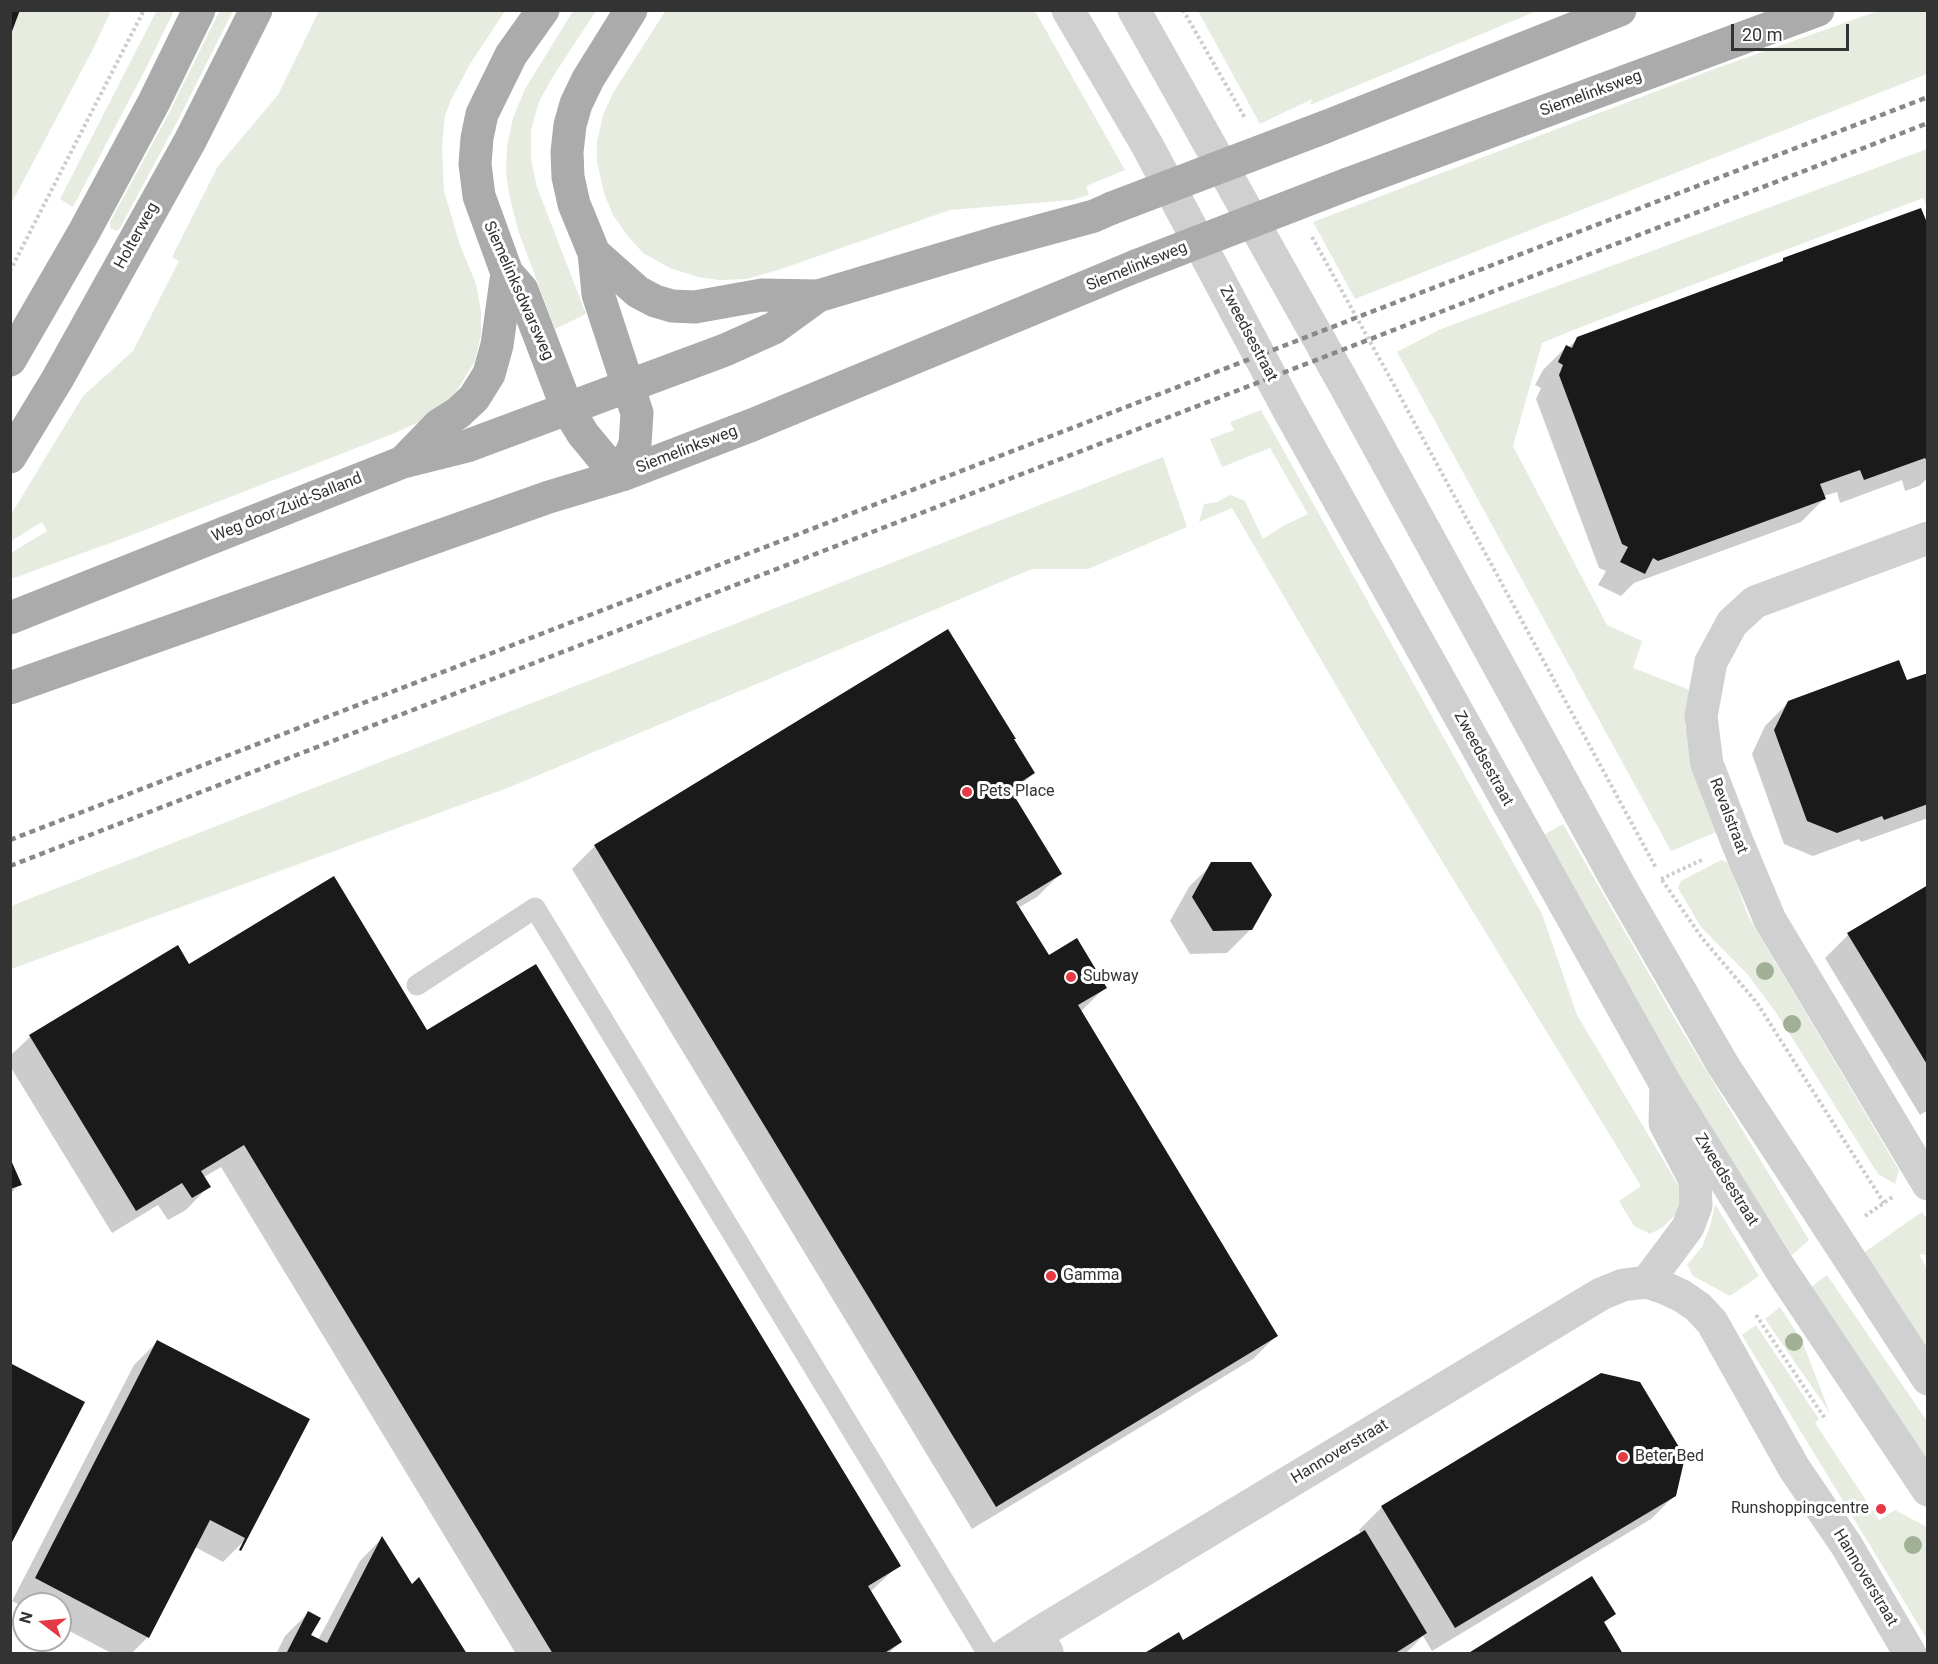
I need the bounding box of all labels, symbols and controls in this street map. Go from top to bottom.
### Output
scale bar [1734,12,1852,50]
text: 20 m [1742,24,1782,45]
street label: Siemelinksweg [1538,67,1644,121]
street label: Holterweg [111,199,163,273]
street label: Siemelinksdwarsweg [479,218,557,364]
street label: Siemelinksweg [1084,238,1190,296]
street label: Zweedsestraat [1215,283,1281,385]
street label: Siemelinksweg [634,422,740,478]
street label: Weg door Zuid-Salland [209,469,365,547]
street label: Zweedsestraat [1449,708,1517,810]
street label: Revalstraat [1705,775,1751,857]
place label: Pets Place [979,782,1054,802]
marker: Pets Place [960,785,974,799]
place label: Subway [1083,967,1138,987]
marker: Subway [1064,970,1078,984]
street label: Zweedsestraat [1690,1130,1762,1230]
place label: Gamma [1063,1266,1119,1286]
marker: Gamma [1044,1269,1058,1283]
street label: Hannoverstraat [1288,1416,1392,1488]
place label: Beter Bed [1635,1447,1704,1467]
marker: Beter Bed [1616,1450,1630,1464]
place label: Runshoppingcentre [1731,1499,1869,1519]
marker: Runshoppingcentre [1874,1502,1888,1516]
street label: Hannoverstraat [1829,1526,1901,1630]
north arrow [12,1592,72,1652]
text: N [15,1609,37,1626]

